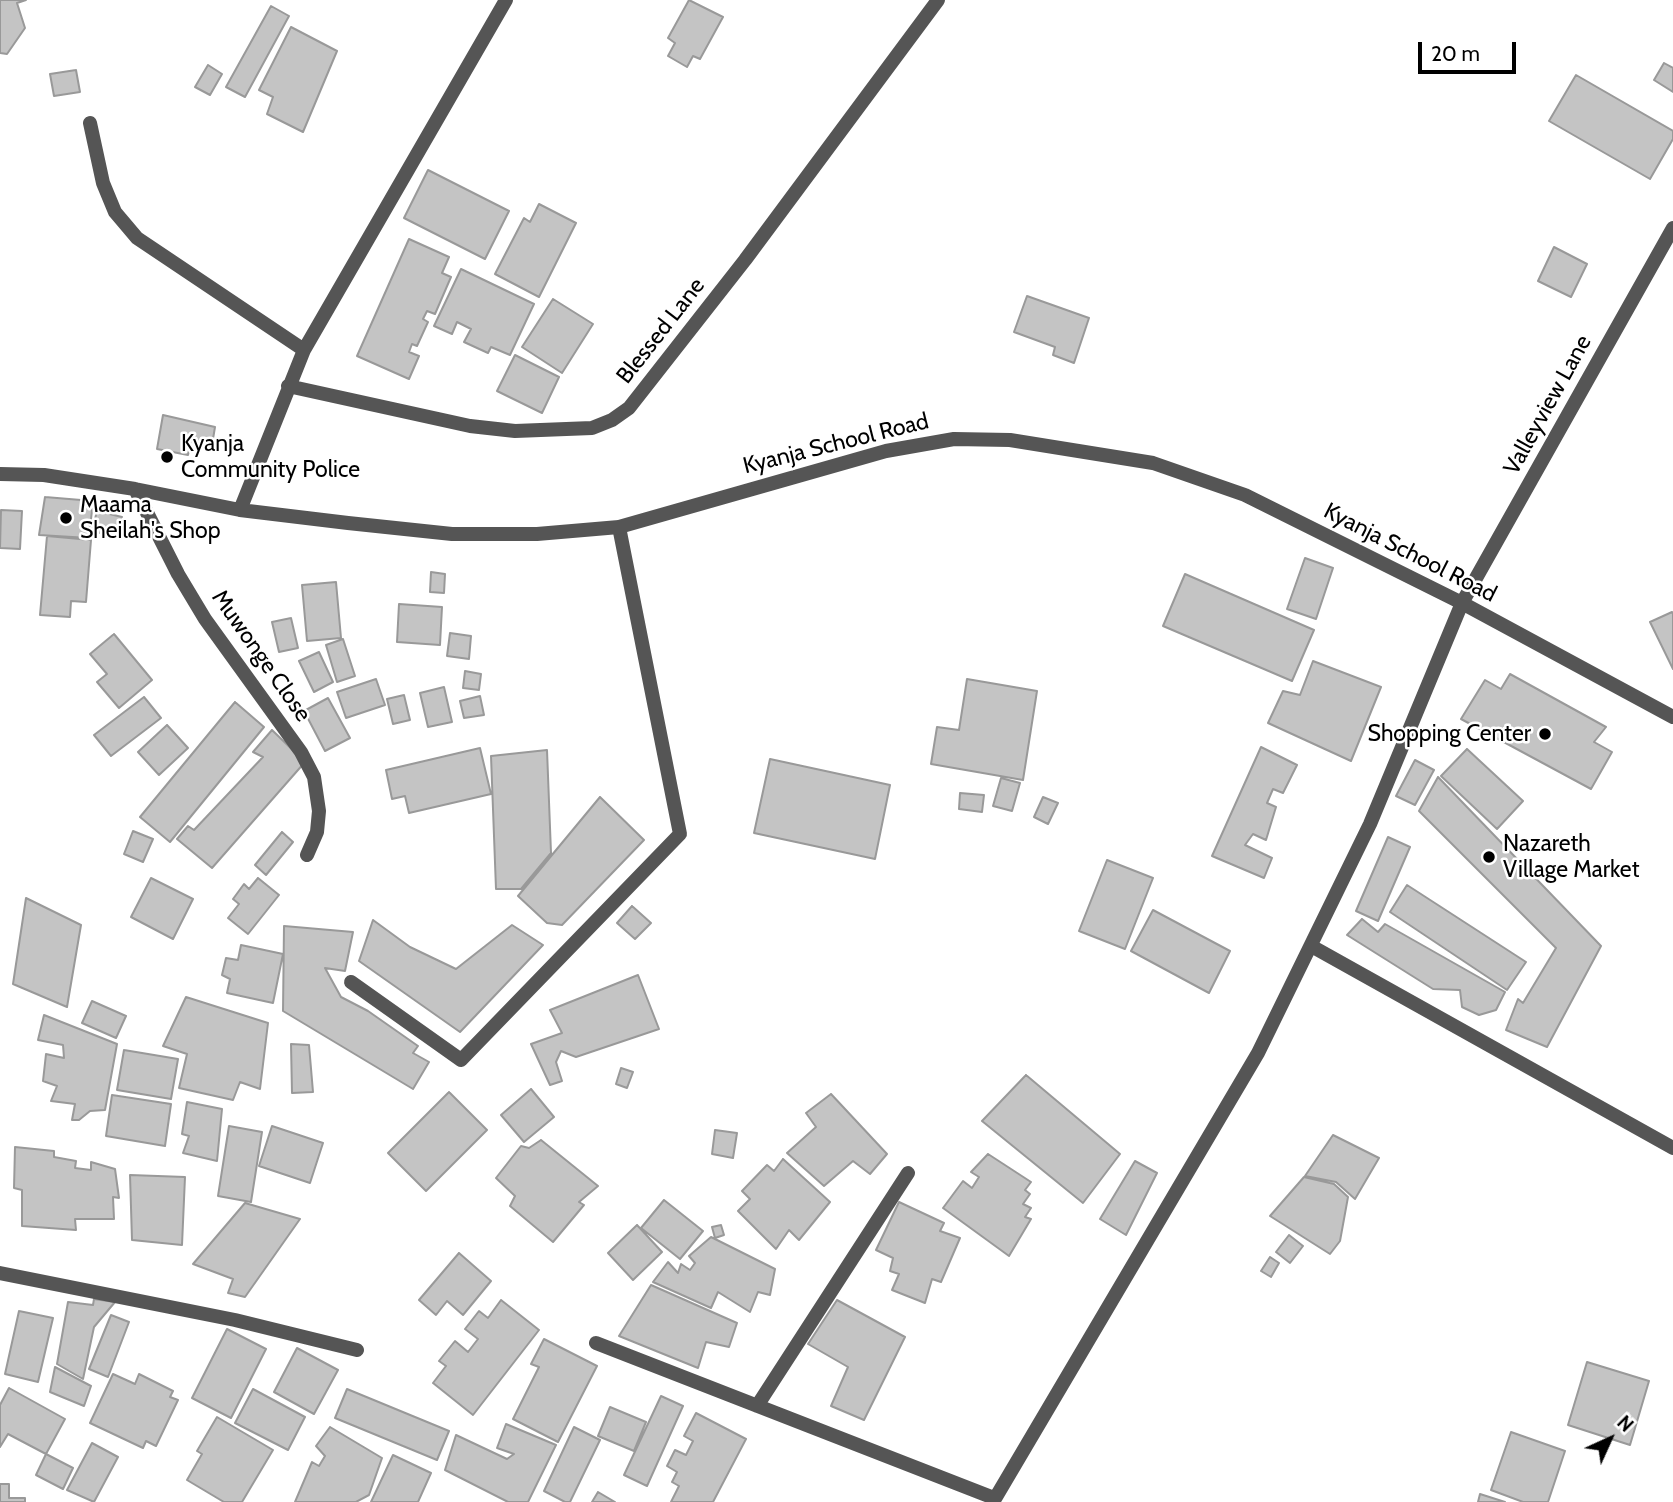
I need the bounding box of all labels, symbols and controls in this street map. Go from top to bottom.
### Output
scale bar [1421,28,1519,72]
text: 20 m [1431,41,1480,66]
street label: Blessed Lane [611,273,711,389]
street label: Valleyview Lane [1498,330,1598,480]
street label: Kyanja School Road [740,408,932,480]
place label: Kyanja Community Police [181,430,360,484]
marker: Kyanja Community Police [159,449,175,465]
place label: Maama Sheilah's Shop [80,491,221,545]
street label: Kyanja School Road [1319,498,1501,608]
marker: Maama Sheilah's Shop [58,510,74,526]
street label: Muwonge Close [205,585,317,727]
place label: Shopping Center [1368,720,1531,748]
marker: Shopping Center [1537,726,1553,742]
place label: Nazareth Village Market [1503,830,1639,884]
marker: Nazareth Village Market [1481,849,1497,865]
north arrow [1575,1404,1645,1474]
text: N [1612,1411,1638,1437]

